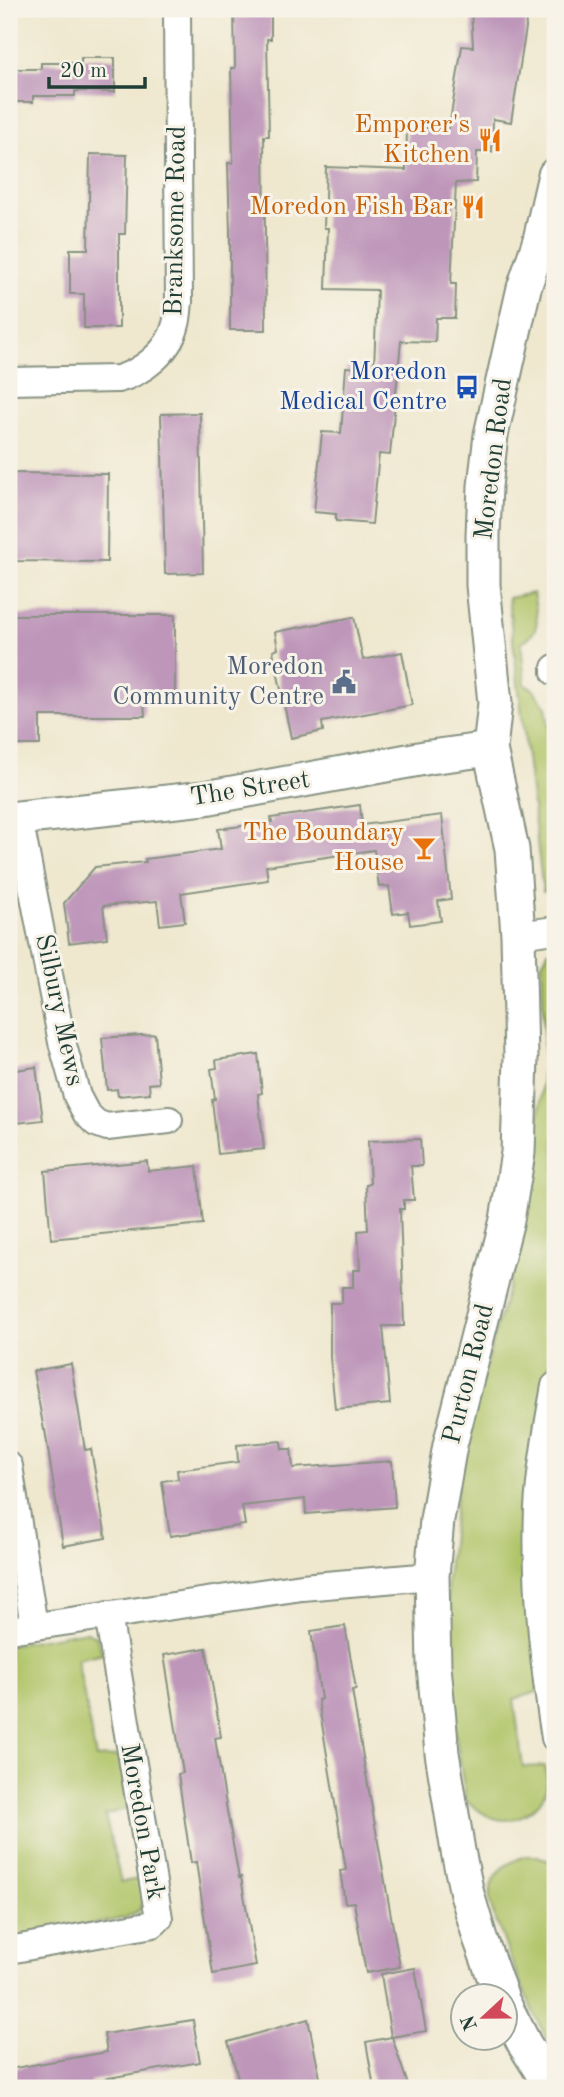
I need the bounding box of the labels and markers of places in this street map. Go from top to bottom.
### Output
place label: Emporer's Kitchen [354,112,470,168]
restaurant icon: Emporer's Kitchen [476,126,504,154]
restaurant icon: Moredon Fish Bar [459,193,487,221]
place label: Moredon Fish Bar [249,194,453,220]
place label: Moredon Medical Centre [279,359,447,415]
bus stop icon: Moredon Medical Centre [453,373,481,401]
place label: Moredon Community Centre [112,654,324,710]
public building icon: Moredon Community Centre [330,668,358,696]
place label: The Boundary House [242,820,404,876]
bar icon: The Boundary House [410,834,438,862]

